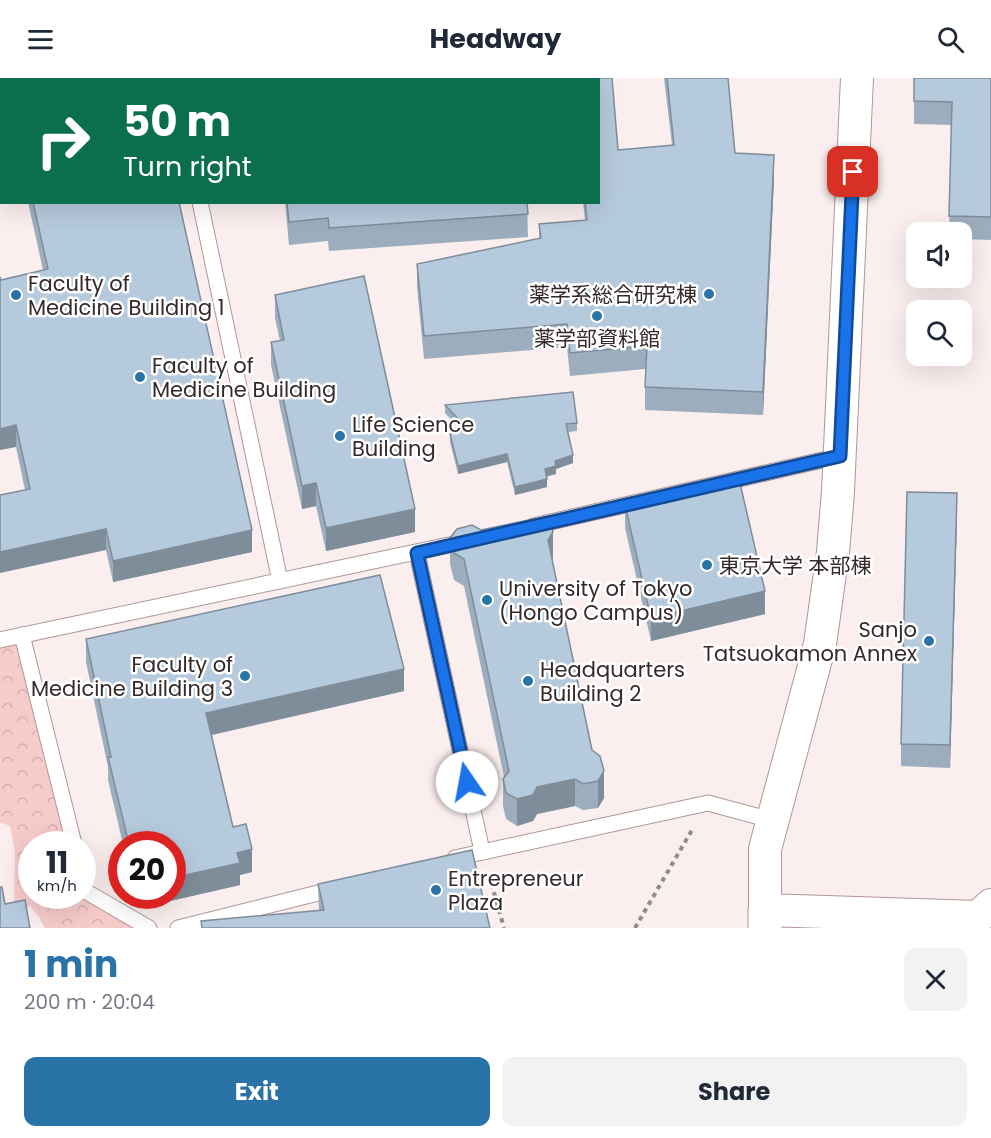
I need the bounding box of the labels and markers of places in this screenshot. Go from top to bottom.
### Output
pin [827,146,878,197]
place label: Faculty of Medicine Building 1 [28,269,224,322]
place label: 薬学系総合研究棟 [529,280,697,309]
marker: 薬学系総合研究棟 [702,287,716,301]
marker: Faculty of Medicine Building 1 [9,288,23,302]
marker: 薬学部資料館 [590,309,604,323]
place label: 薬学部資料館 [534,324,660,353]
place label: Faculty of Medicine Building [152,351,336,404]
marker: Faculty of Medicine Building [133,370,147,384]
place label: Life Science Building [352,410,474,463]
marker: Life Science Building [333,429,347,443]
place label: 東京大学 本部棟 [719,551,872,580]
marker: 東京大学 本部棟 [700,558,714,572]
place label: University of Tokyo (Hongo Campus) [499,574,692,627]
marker: University of Tokyo (Hongo Campus) [480,593,494,607]
place label: Sanjo Tatsuokamon Annex [703,615,917,668]
marker: Sanjo Tatsuokamon Annex [922,634,936,648]
place label: Faculty of Medicine Building 3 [31,650,233,703]
place label: Headquarters Building 2 [540,655,685,708]
marker: Faculty of Medicine Building 3 [238,669,252,683]
marker: Headquarters Building 2 [521,674,535,688]
place label: Entrepreneur Plaza [448,864,584,917]
marker: Entrepreneur Plaza [429,883,443,897]

